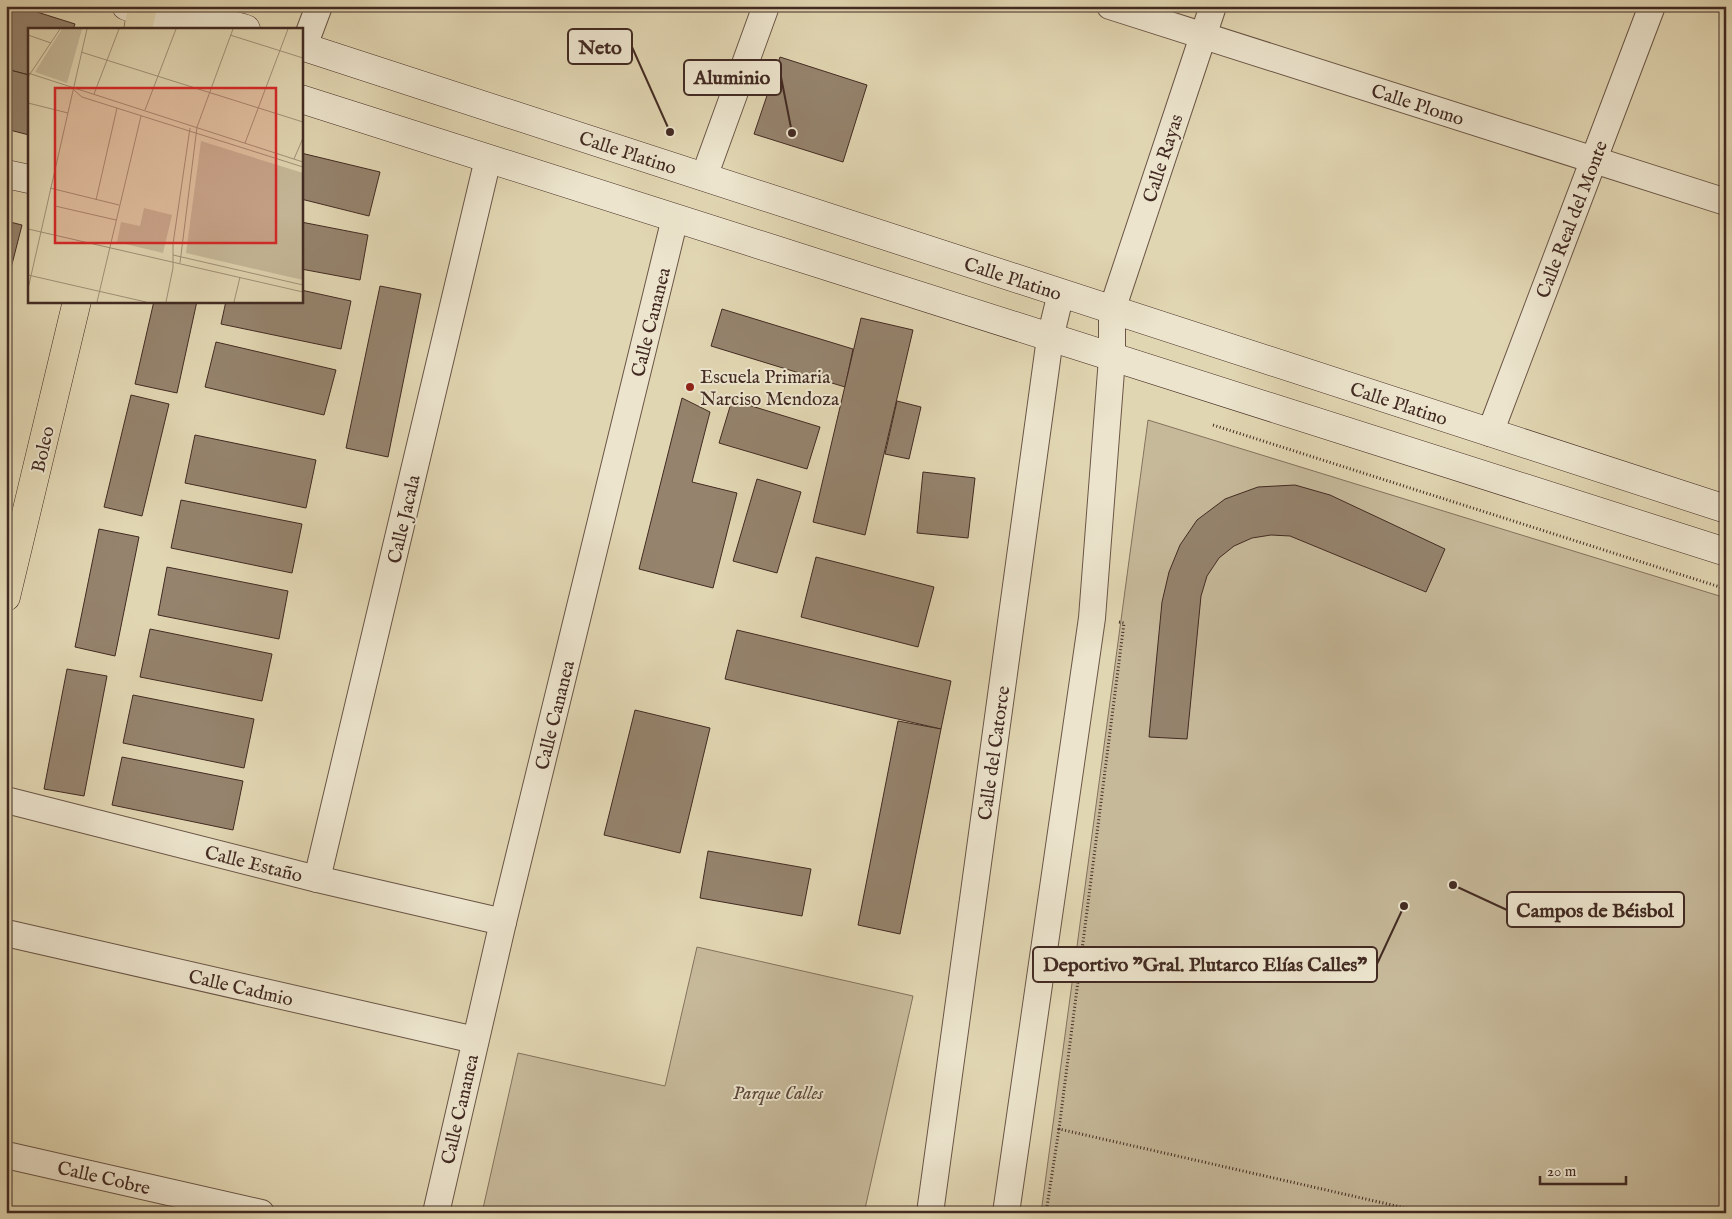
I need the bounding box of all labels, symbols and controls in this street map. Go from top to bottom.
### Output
inset map [28,28,302,302]
callout: Neto [568,29,632,64]
text: Neto [577,36,622,61]
callout: Aluminio [684,60,781,95]
text: Aluminio [693,66,771,91]
street label: Calle Plomo [1368,80,1467,132]
street label: Calle Rayas [1138,111,1189,206]
street label: Calle Platino [575,127,679,181]
street label: Calle Real del Monte [1532,137,1614,302]
street label: Calle Platino [960,253,1064,307]
street label: Calle Cananea [627,264,677,380]
place label: Escuela Primaria Narciso Mendoza [700,366,840,412]
street label: Calle Platino [1346,378,1450,432]
marker: Escuela Primaria Narciso Mendoza [684,381,696,393]
street label: Boleo [27,424,61,475]
street label: Calle Jacala [383,472,427,566]
street label: Calle Cananea [531,657,581,773]
street label: Calle del Catorce [974,684,1016,822]
street label: Calle Estaño [202,841,305,889]
callout: Campos de Béisbol [1507,892,1684,927]
text: Campos de Béisbol [1516,899,1674,924]
callout: Deportivo "Gral. Plutarco Elías Calles" [1033,947,1377,982]
text: Deportivo "Gral. Plutarco Elías Calles" [1043,953,1367,978]
street label: Calle Cadmio [186,965,295,1013]
street label: Calle Cananea [437,1051,485,1167]
park label: Parque Calles [733,1082,824,1106]
scale bar [1540,1154,1626,1186]
street label: Calle Cobre [55,1157,153,1201]
text: 20 m [1547,1162,1577,1181]

